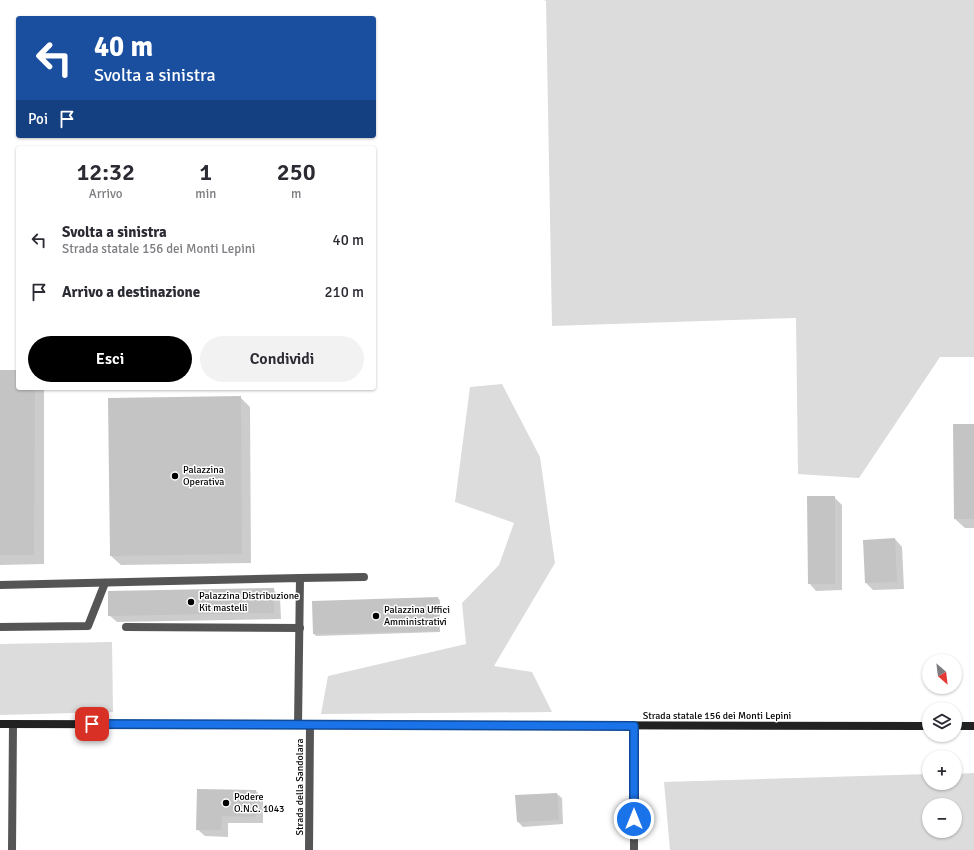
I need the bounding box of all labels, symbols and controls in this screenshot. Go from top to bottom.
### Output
text: 40 m [94,30,153,64]
icon: left [28,32,80,84]
text: Svolta a sinistra [94,64,216,86]
icon: arrive [56,108,78,130]
text: Poi [28,110,48,128]
text: 12:32 [76,157,135,187]
text: 1 [199,157,212,187]
text: 250 [277,157,316,187]
text: Arrivo [89,186,123,202]
text: min [195,186,216,202]
text: m [291,186,301,202]
text: Svolta a sinistra [62,223,167,241]
icon: left [28,229,50,251]
text: 40 m [333,231,364,249]
text: Strada statale 156 dei Monti Lepini [62,241,255,257]
icon: arrive [28,281,50,303]
text: Arrivo a destinazione [62,283,200,301]
text: 210 m [324,283,364,301]
button: Esci [28,336,192,382]
button: Condividi [200,336,364,382]
place label: Palazzina Operativa [183,464,224,488]
marker: Palazzina Operativa [170,471,180,481]
place label: Palazzina Distribuzione Kit mastelli [199,590,299,614]
marker: Palazzina Distribuzione Kit mastelli [186,597,196,607]
place label: Palazzina Uffici Amministrativi [384,604,450,628]
marker: Palazzina Uffici Amministrativi [371,611,381,621]
north arrow [922,654,962,694]
map controls [922,654,962,838]
button: layers [922,702,962,742]
pin [75,707,109,741]
street label: Strada statale 156 dei Monti Lepini [643,710,791,722]
icon: arrive [81,713,103,735]
street label: Strada della Sandolara [294,739,306,835]
button: + [922,750,962,790]
place label: Podere O.N.C. 1043 [234,791,285,815]
marker: Podere O.N.C. 1043 [221,798,231,808]
position arrow [613,798,655,840]
button: − [922,798,962,838]

